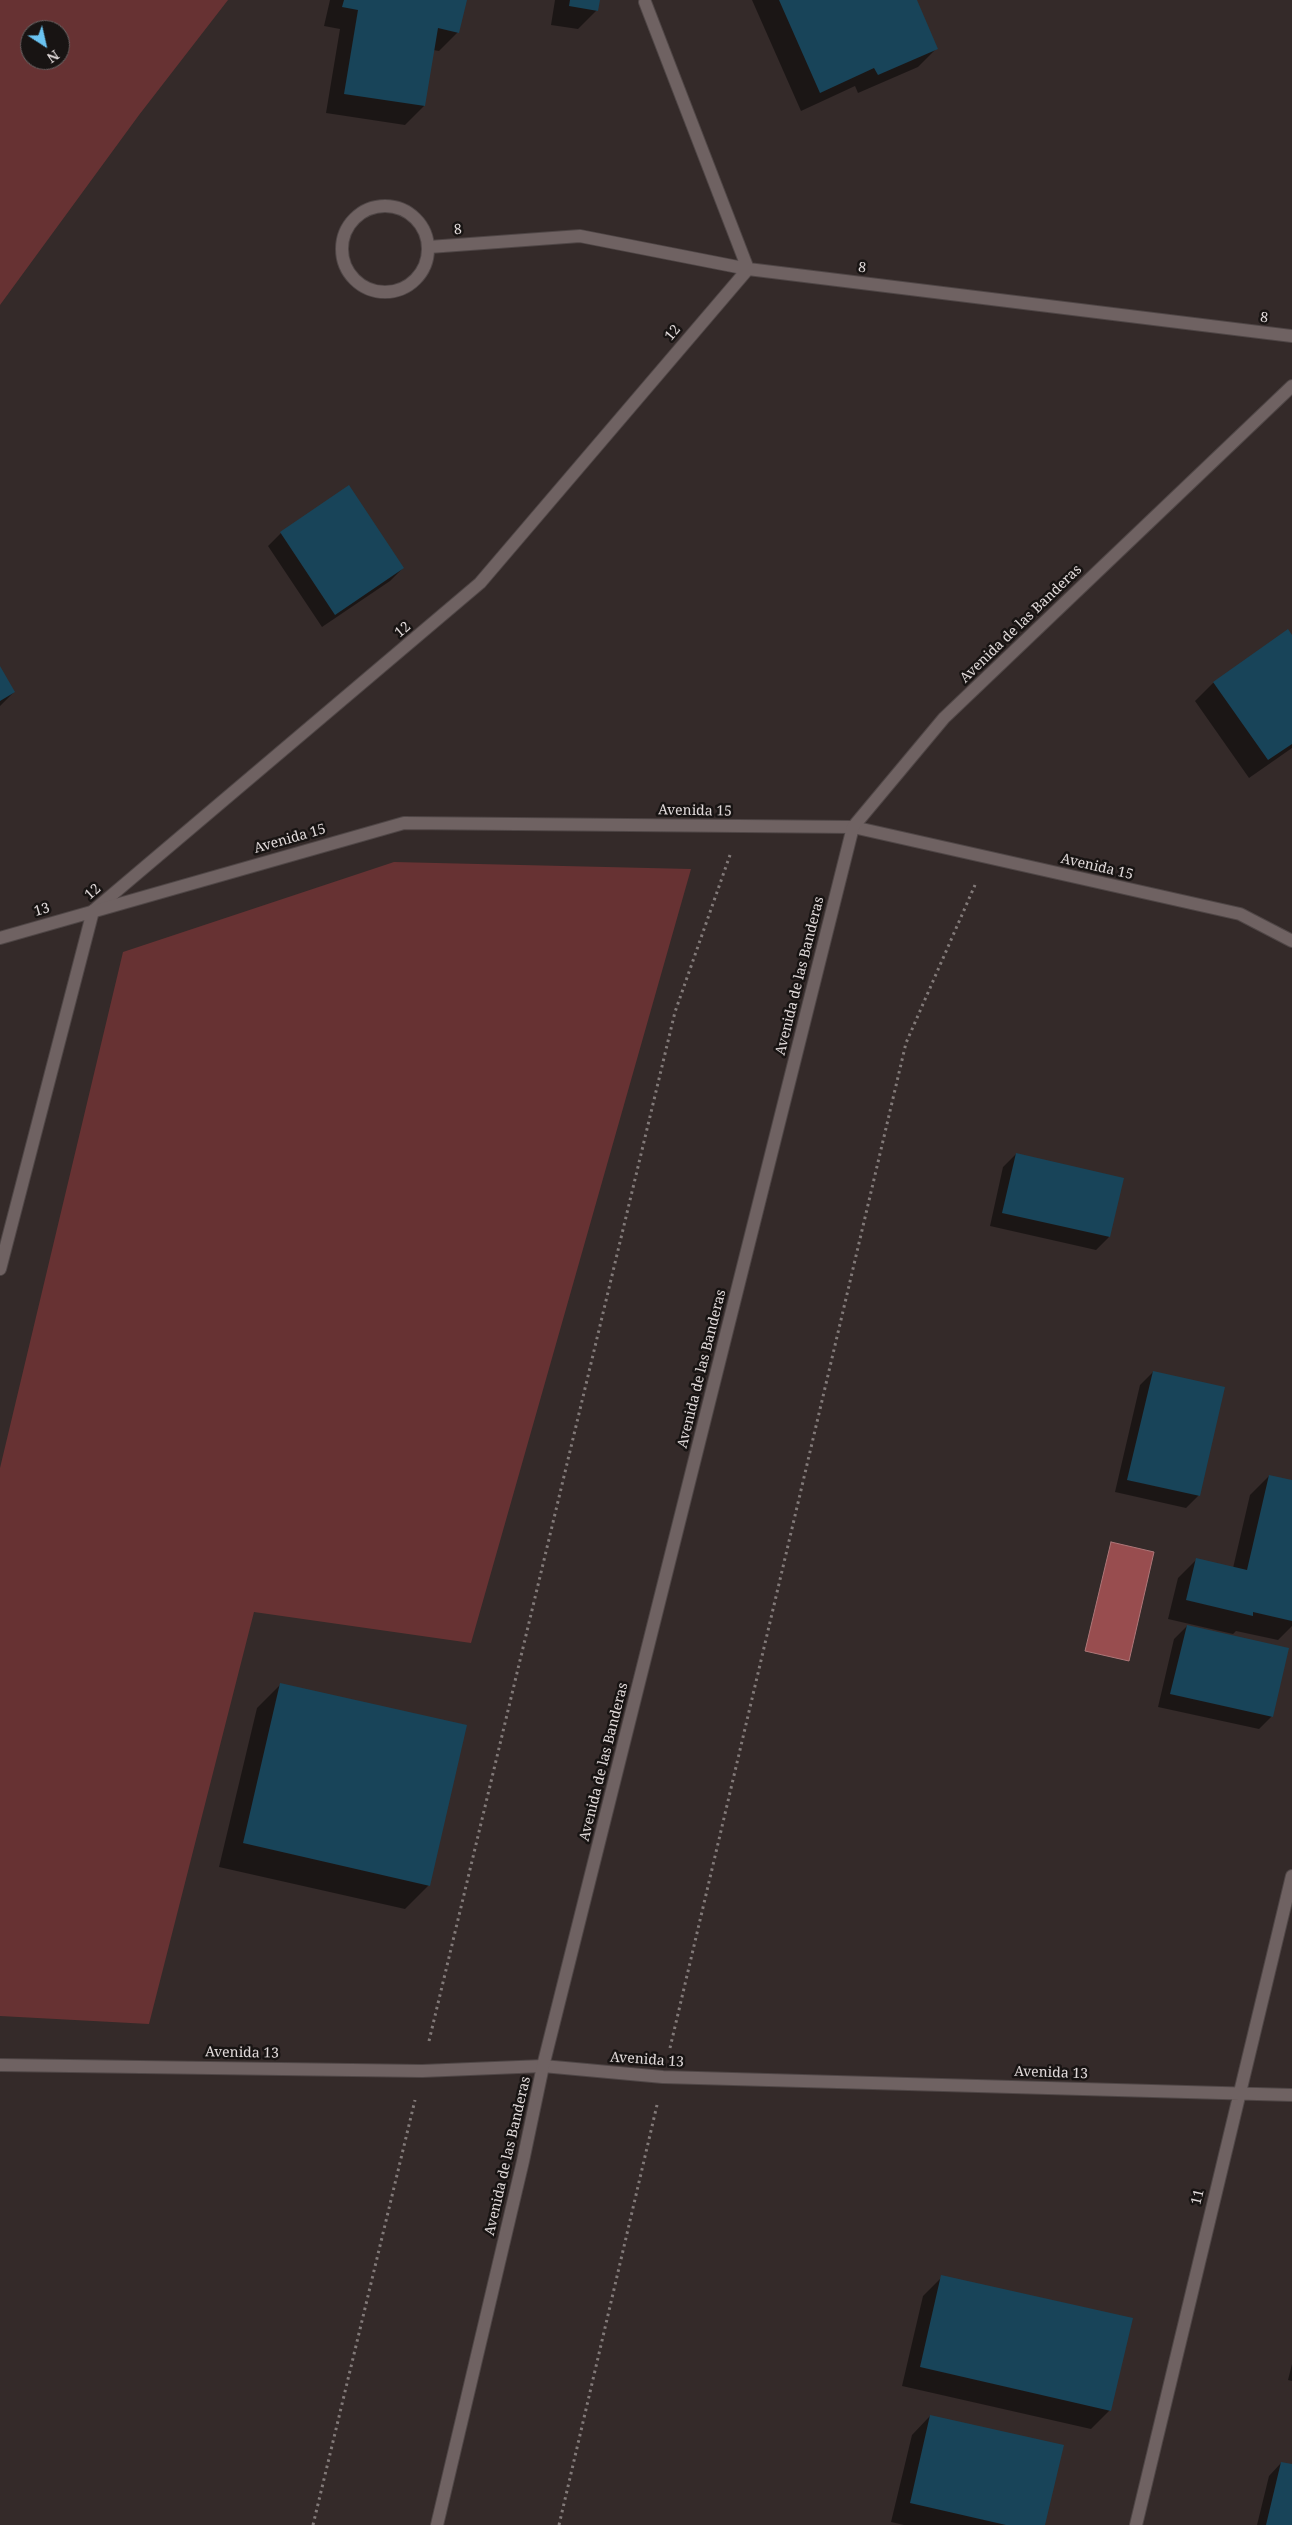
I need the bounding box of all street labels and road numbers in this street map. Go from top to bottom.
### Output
street label: 8 [454,221,462,239]
street label: 8 [857,259,867,277]
street label: 8 [1259,309,1269,327]
street label: 12 [662,322,684,344]
street label: Avenida de las Banderas [957,561,1085,687]
street label: 12 [392,619,414,641]
street label: Avenida 15 [658,802,732,820]
street label: Avenida 15 [252,821,328,857]
street label: Avenida 15 [1059,851,1135,883]
street label: 12 [82,881,104,903]
street label: Avenida de las Banderas [772,895,828,1057]
street label: 13 [32,900,52,920]
street label: Avenida de las Banderas [674,1288,730,1450]
street label: Avenida de las Banderas [576,1681,632,1843]
street label: Avenida 13 [205,2044,279,2062]
street label: Avenida 13 [610,2049,684,2071]
street label: Avenida 13 [1014,2063,1088,2083]
street label: Avenida de las Banderas [482,2075,534,2237]
street label: 11 [1188,2187,1208,2207]

